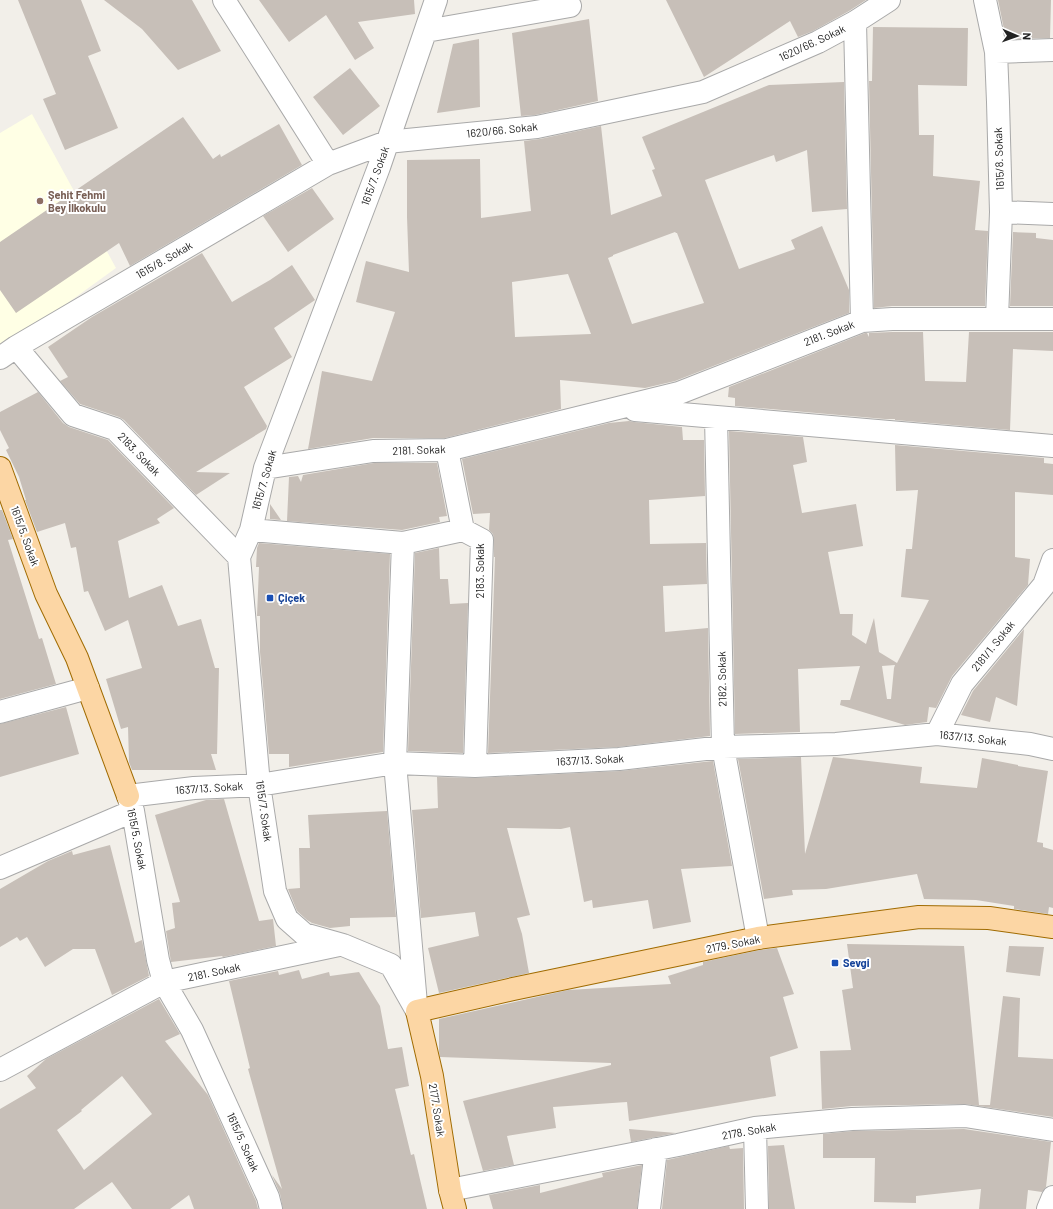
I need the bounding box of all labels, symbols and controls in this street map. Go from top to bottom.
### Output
north arrow [997,16,1037,56]
street label: 1620/66. Sokak [777,21,847,64]
text: N [1021,32,1034,40]
street label: 1620/66. Sokak [466,119,539,140]
street label: 1615/8. Sokak [991,127,1006,191]
street label: 1615/7. Sokak [358,144,391,207]
place label: Şehit Fehmi Bey İlkokulu [48,188,106,214]
marker: Şehit Fehmi Bey İlkokulu [35,196,45,206]
street label: 1615/8. Sokak [133,238,195,281]
street label: 2181. Sokak [802,317,856,348]
street label: 2183. Sokak [116,429,164,478]
street label: 2181. Sokak [392,442,446,457]
street label: 1615/7. Sokak [249,448,278,512]
street label: 1615/5. Sokak [9,504,43,568]
street label: 2183. Sokak [473,543,486,599]
place label: Çiçek [278,591,305,604]
marker: Çiçek [265,593,275,603]
street label: 2181/1. Sokak [968,617,1017,674]
street label: 2182. Sokak [715,651,728,707]
street label: 1637/13. Sokak [939,727,1008,748]
street label: 1637/13. Sokak [556,751,625,768]
street label: 1637/13. Sokak [175,779,244,796]
street label: 1615/7. Sokak [254,779,275,843]
street label: 1615/5. Sokak [125,807,150,872]
street label: 2179. Sokak [705,932,761,955]
place label: Sevgi [843,956,870,969]
marker: Sevgi [830,958,840,968]
street label: 2181. Sokak [187,960,242,983]
street label: 2177. Sokak [427,1082,448,1138]
street label: 1615/5. Sokak [225,1110,262,1174]
street label: 2178. Sokak [721,1119,777,1142]

